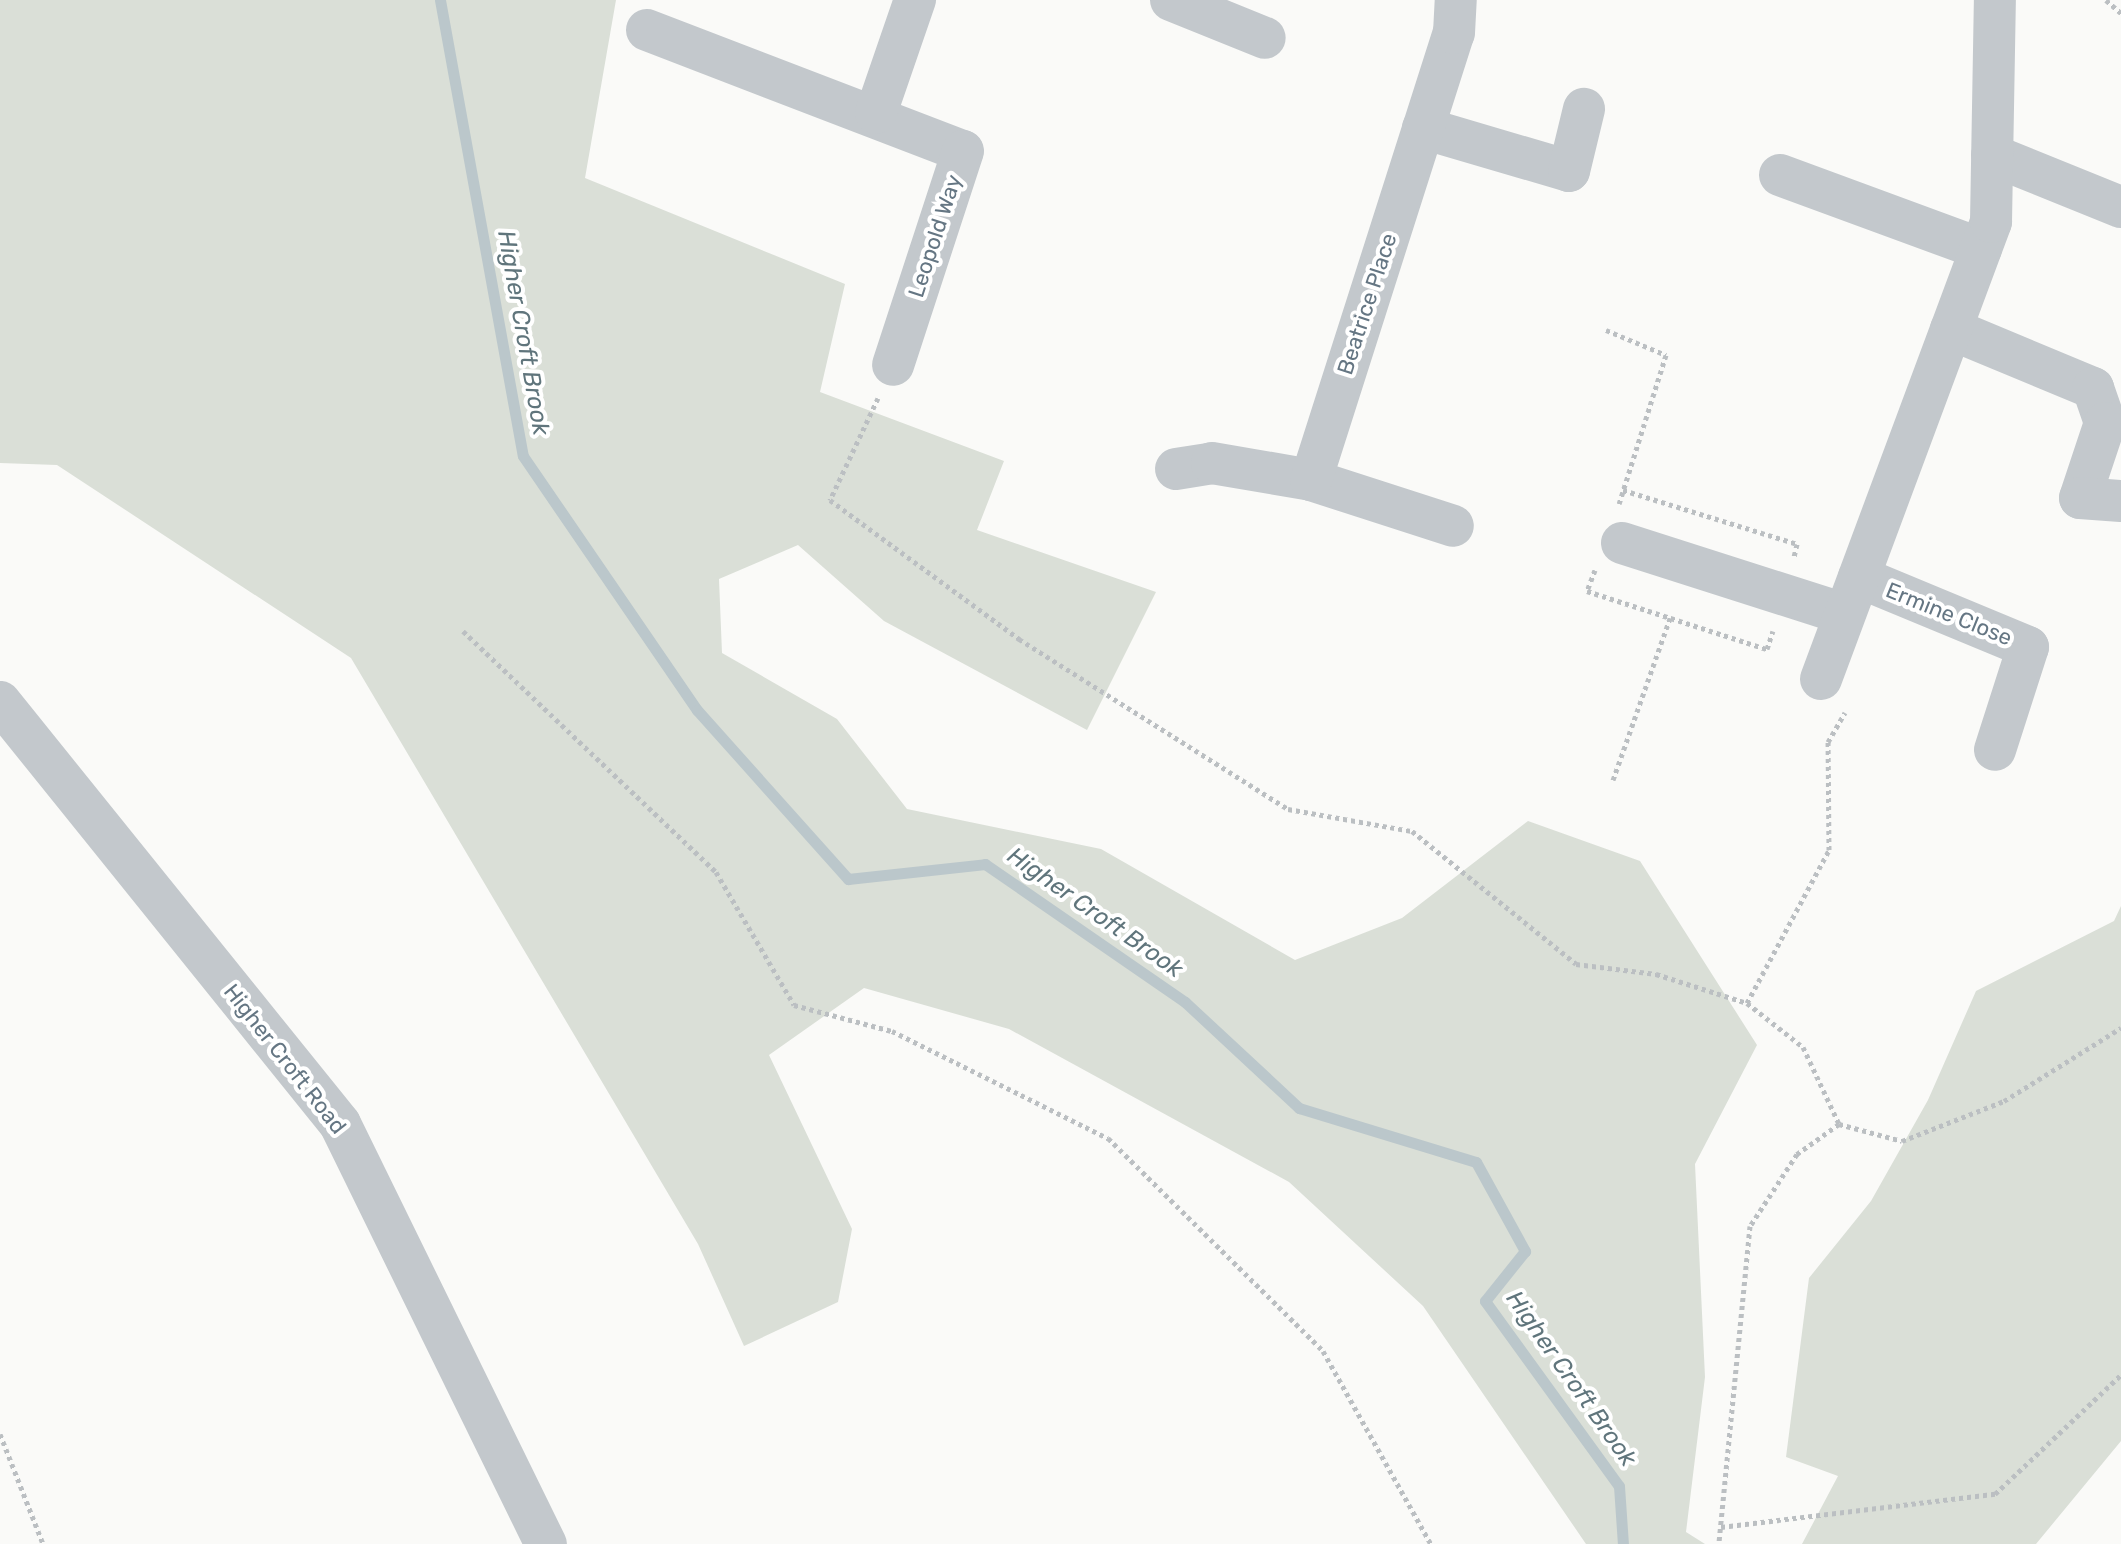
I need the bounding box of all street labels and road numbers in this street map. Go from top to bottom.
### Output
street label: Leopold Way [903,171,967,301]
street label: Beatrice Place [1332,230,1402,378]
street label: Ermine Close [1882,577,2016,651]
street label: Higher Croft Road [218,979,352,1139]

